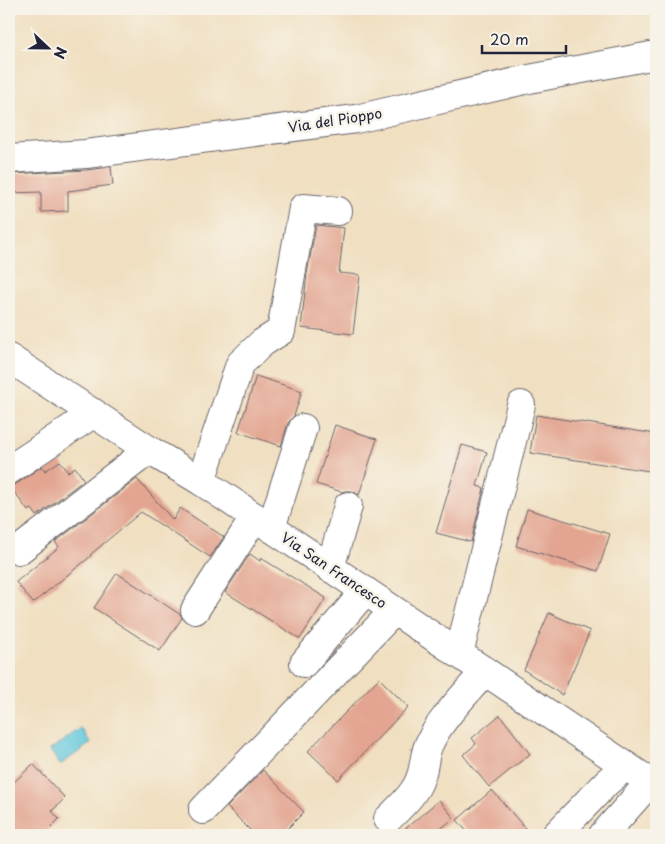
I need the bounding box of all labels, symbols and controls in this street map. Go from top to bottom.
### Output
north arrow [22,22,72,72]
scale bar [482,22,566,54]
text: 20 m [490,27,529,50]
text: N [49,44,72,62]
street label: Via del Pioppo [287,102,384,138]
street label: Via San Francesco [277,527,391,613]

